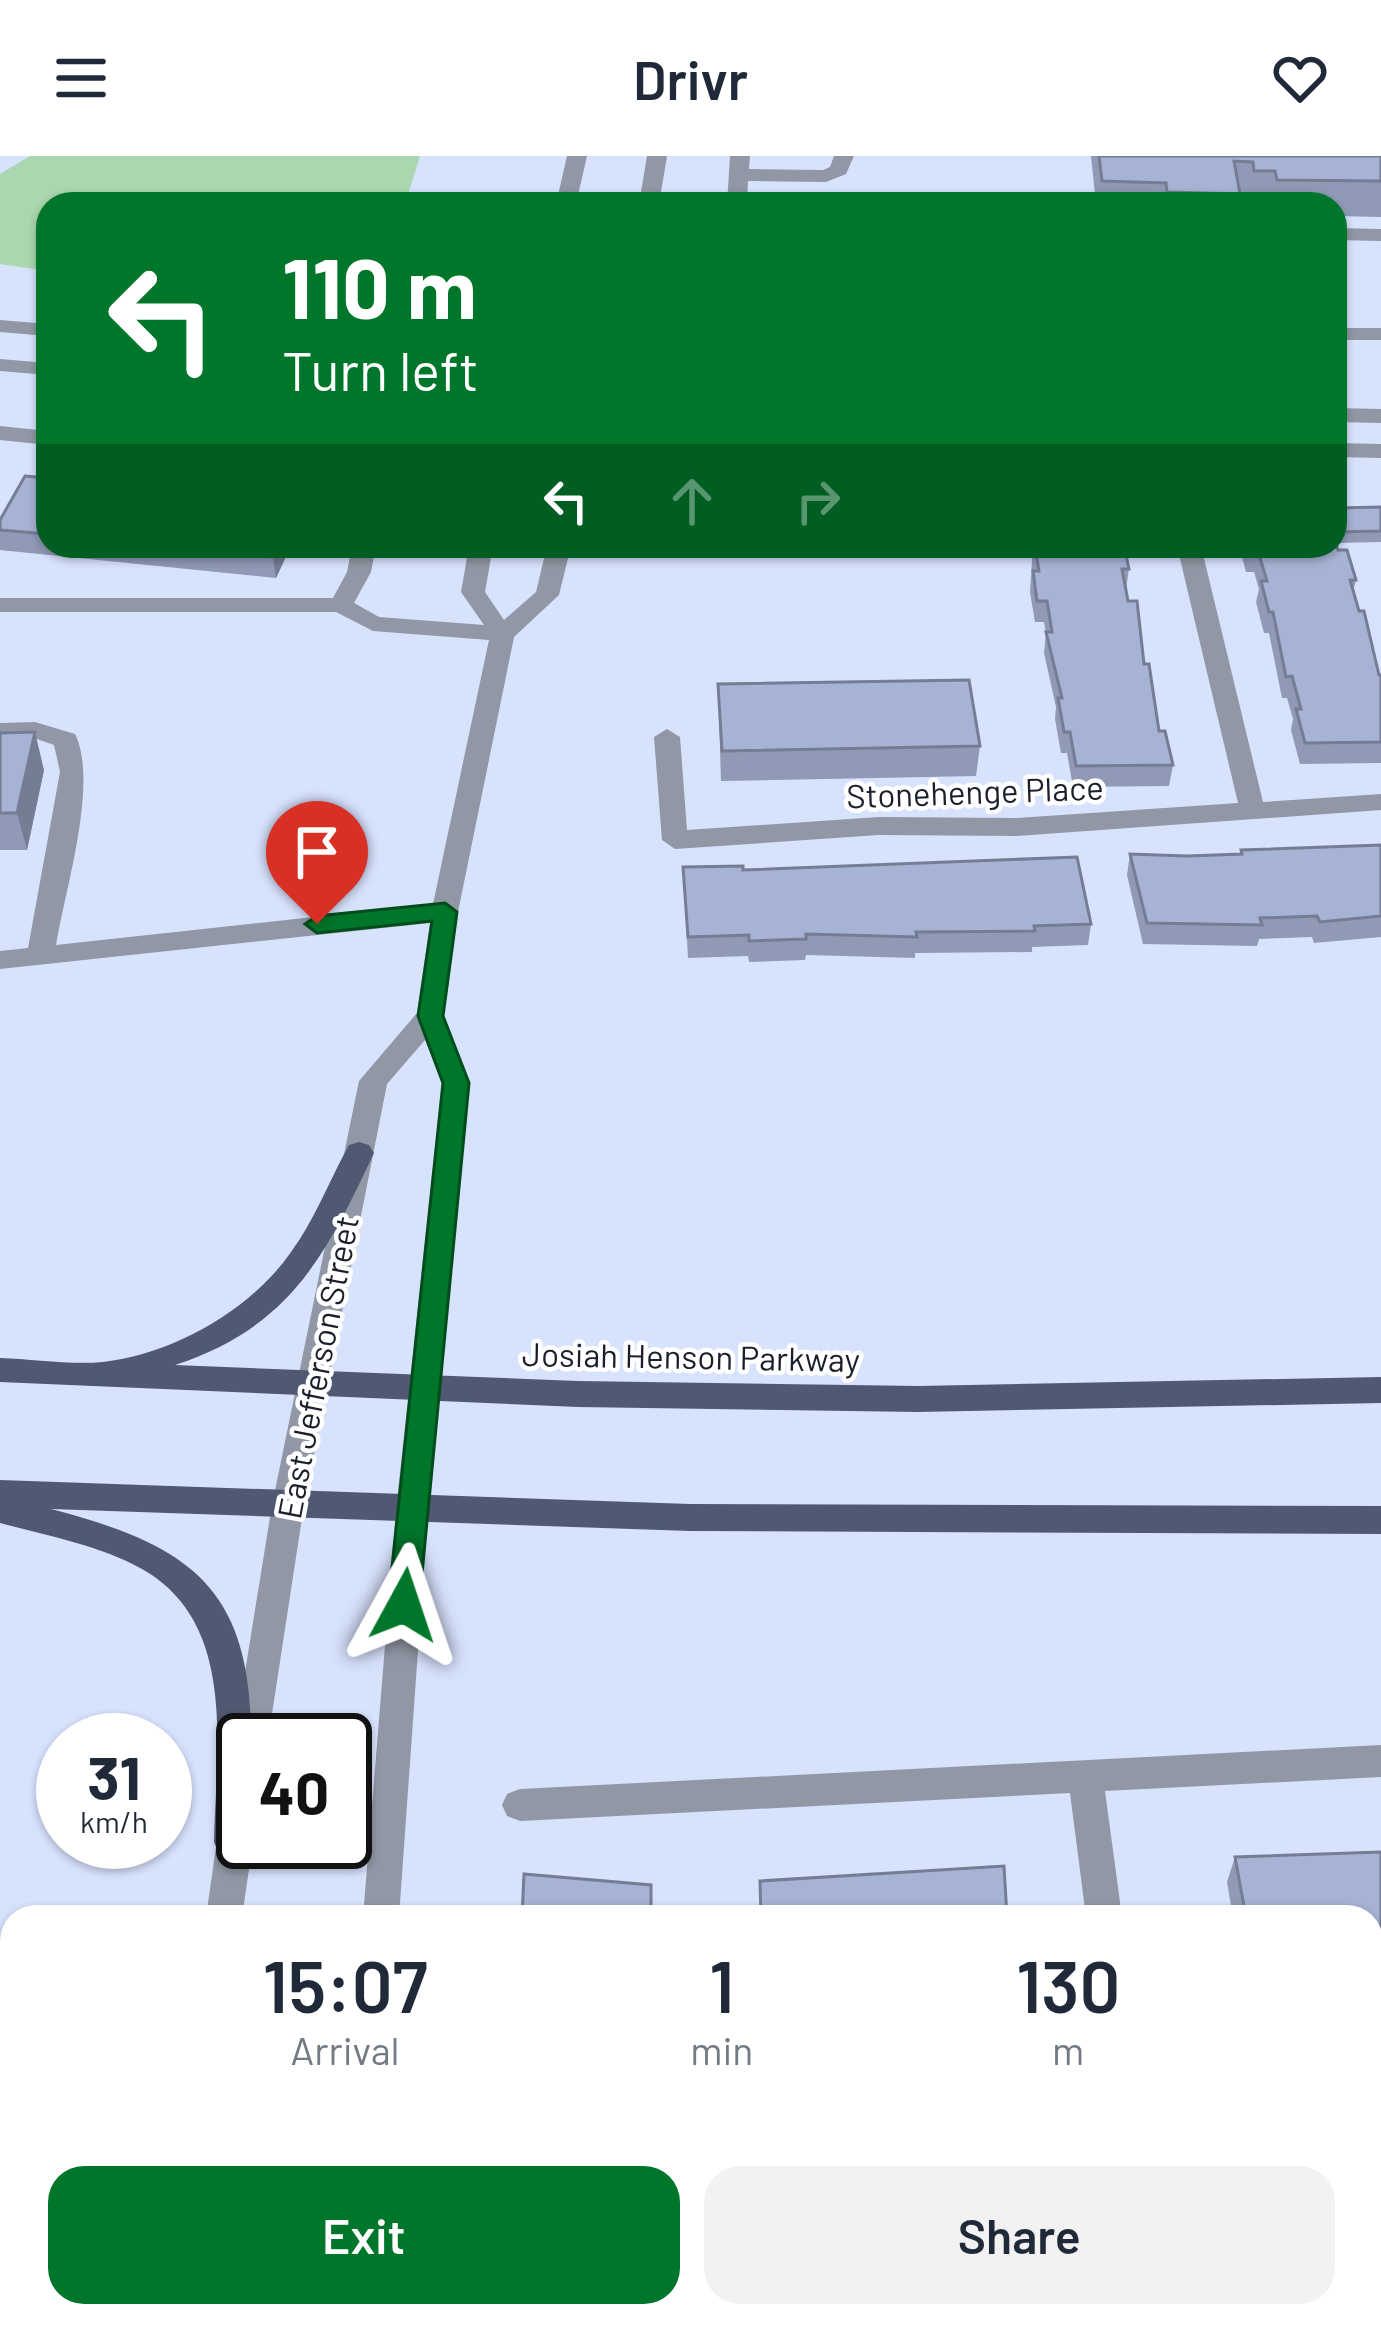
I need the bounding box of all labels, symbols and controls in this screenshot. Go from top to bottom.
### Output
icon: menu [48,45,114,111]
icon: heart [1267,45,1333,111]
text: Drivr [633,46,748,111]
text: 110 m [282,235,477,336]
icon: left [84,240,240,396]
text: Turn left [282,337,479,402]
icon: left [533,468,599,534]
icon: ahead [659,468,725,534]
icon: right [785,468,851,534]
street label: Stonehenge Place [846,767,1104,815]
pin [266,801,368,924]
icon: arrive [284,819,350,885]
street label: East Jefferson Street [268,1212,366,1522]
street label: Josiah Henson Parkway [522,1333,860,1379]
position arrow [341,1542,467,1668]
speed limit sign: 40 [216,1713,372,1869]
text: 31 [87,1740,141,1812]
text: km/h [80,1803,148,1839]
text: 15:07 [263,1941,428,2027]
text: 1 [709,1941,735,2027]
text: 130 [1016,1941,1120,2027]
text: Arrival [291,2026,400,2073]
text: min [690,2026,753,2073]
text: m [1052,2026,1084,2073]
button: Exit [48,2166,680,2304]
button: Share [704,2166,1335,2304]

